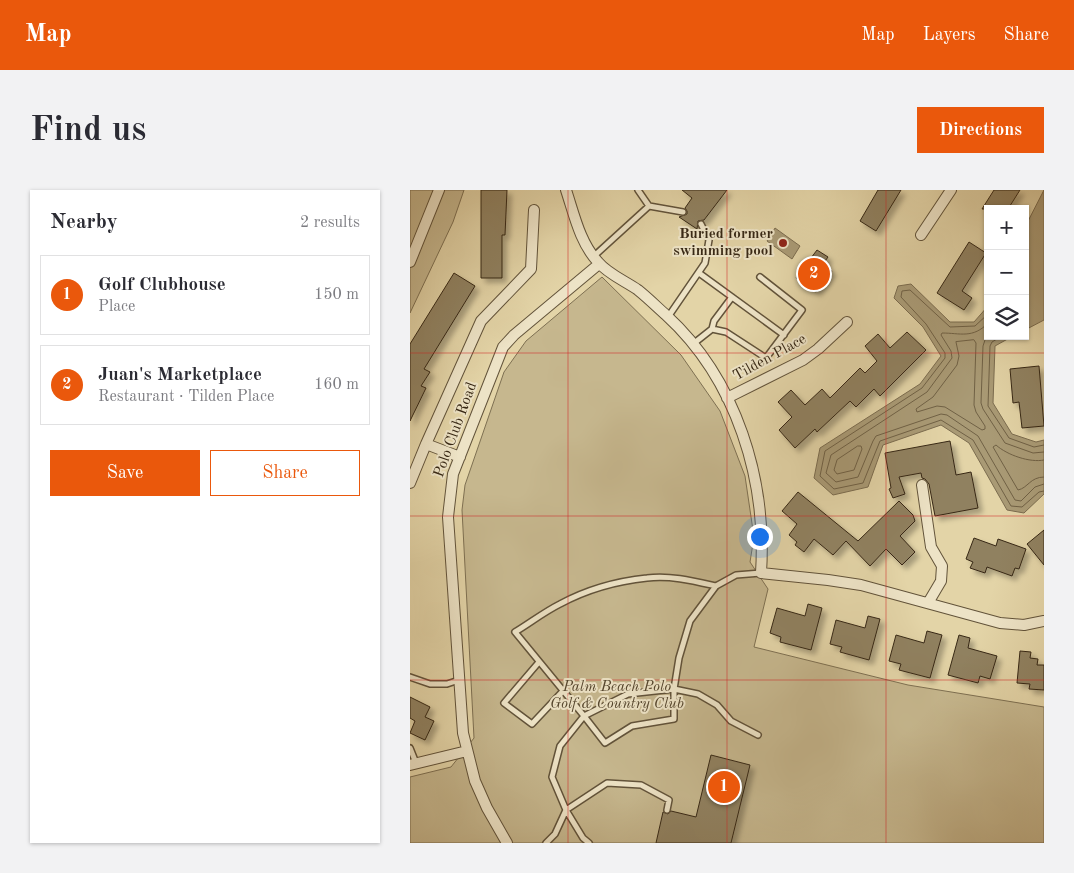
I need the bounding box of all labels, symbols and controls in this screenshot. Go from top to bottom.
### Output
text: Map [25,23,72,47]
text: Map [861,26,895,44]
text: Layers [923,26,975,44]
text: Share [1003,26,1049,44]
button: Directions [917,107,1044,153]
text: Find us [30,113,146,148]
map controls [984,205,1029,340]
button: + [984,205,1029,250]
text: Nearby [50,212,118,233]
text: 2 results [300,215,360,231]
place label: Buried former swimming pool [673,227,773,259]
marker: Buried former swimming pool [777,237,789,249]
button: − [984,250,1029,295]
pin: 2 [798,255,830,293]
text: Golf Clubhouse [98,276,226,295]
text: 1 [62,287,72,303]
text: 150 m [314,287,359,303]
button: layers [984,295,1029,340]
text: Place [98,299,135,315]
street label: Tilden Place [731,332,809,384]
text: Juan's Marketplace [98,366,262,385]
text: 2 [62,377,72,393]
text: 160 m [314,377,359,393]
street label: Polo Club Road [432,380,480,480]
text: Restaurant · Tilden Place [98,389,274,405]
button: Save [50,450,200,496]
button: Share [210,450,360,496]
your location [747,524,773,550]
park label: Palm Beach Polo Golf & Country Club [550,680,684,712]
pin: 1 [708,768,740,806]

